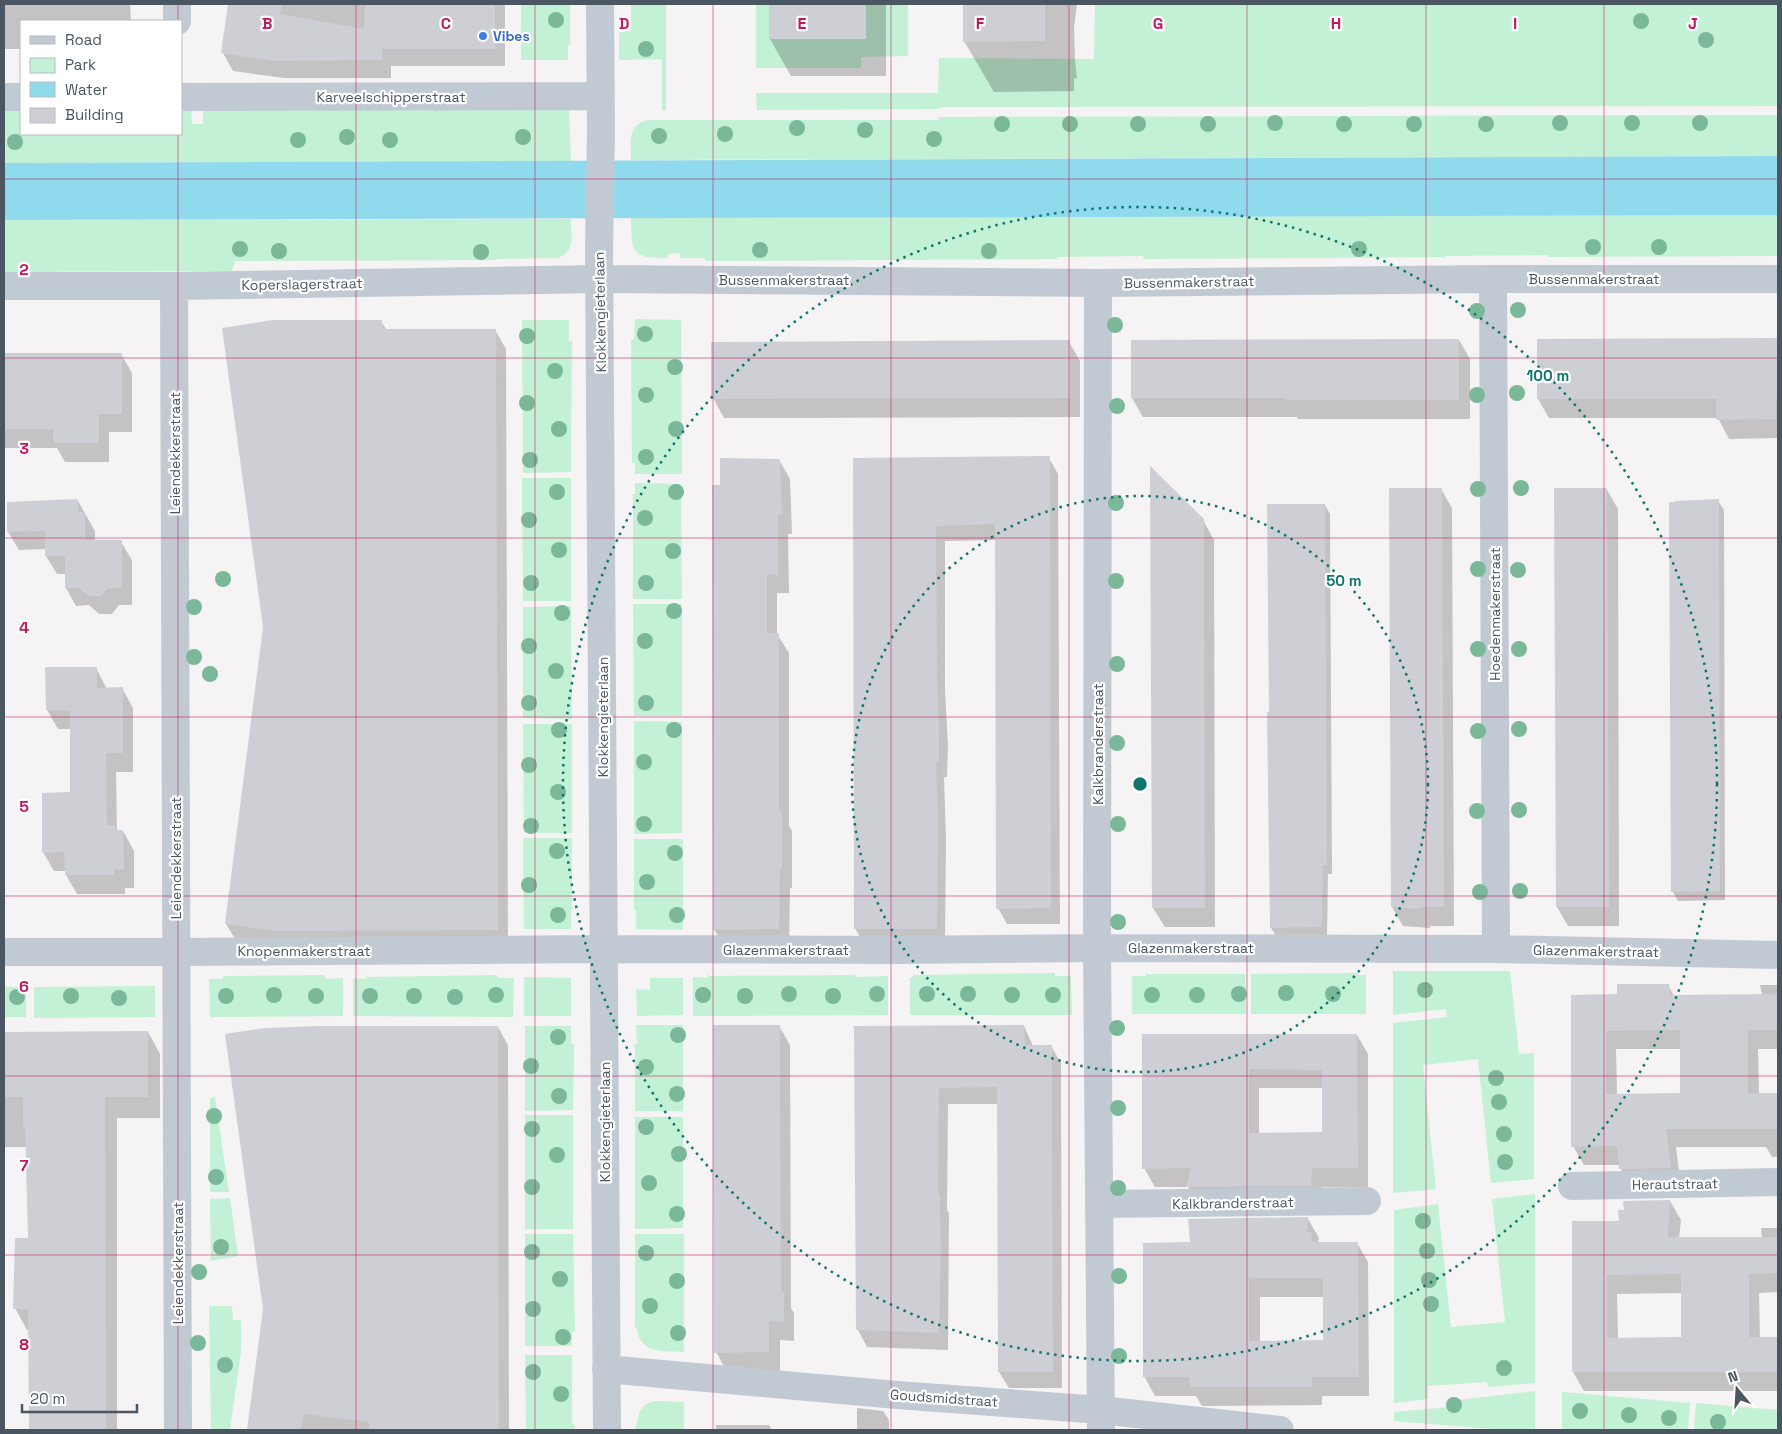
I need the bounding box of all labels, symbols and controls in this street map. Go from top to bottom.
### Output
text: B [262,13,272,34]
text: C [441,13,451,34]
text: D [619,13,629,34]
text: E [798,13,807,34]
text: F [976,13,985,34]
text: G [1153,13,1163,34]
text: H [1331,13,1341,34]
text: I [1513,13,1517,34]
text: J [1688,13,1698,34]
legend [20,20,182,135]
place label: Vibes [493,27,530,45]
text: Road [65,30,102,49]
marker: Vibes [477,30,489,42]
text: Park [65,55,96,74]
text: Water [65,80,108,99]
street label: Karveelschipperstraat [316,88,466,106]
text: Building [65,105,124,124]
street label: Klokkengieterlaan [590,252,610,372]
text: 2 [19,259,29,280]
street label: Bussenmakerstraat [1529,270,1659,288]
street label: Bussenmakerstraat [719,271,849,289]
street label: Bussenmakerstraat [1123,272,1255,292]
street label: Koperslagerstraat [241,274,363,294]
text: 100 m [1527,366,1569,385]
street label: Leiendekkerstraat [166,392,184,514]
text: 3 [19,438,29,459]
street label: Hoedenmakerstraat [1486,547,1504,681]
text: 50 m [1326,571,1362,590]
text: 4 [19,617,29,638]
street label: Klokkengieterlaan [594,657,612,777]
street label: Kalkbranderstraat [1089,683,1107,805]
centre of rings [1131,775,1149,793]
text: 5 [19,796,29,817]
street label: Leiendekkerstraat [167,797,185,919]
street label: Glazenmakerstraat [1128,939,1254,957]
street label: Glazenmakerstraat [723,941,849,959]
street label: Glazenmakerstraat [1533,941,1659,961]
street label: Knopenmakerstraat [237,942,371,960]
text: 6 [19,976,29,997]
street label: Klokkengieterlaan [596,1062,614,1182]
text: 7 [20,1155,29,1176]
street label: Herautstraat [1632,1174,1718,1194]
street label: Kalkbranderstraat [1172,1193,1294,1213]
street label: Leiendekkerstraat [169,1202,187,1324]
text: 8 [19,1334,29,1355]
north arrow [1712,1364,1762,1414]
text: N [1726,1367,1740,1387]
scale bar [22,1382,138,1414]
street label: Goudsmidstraat [889,1385,999,1411]
text: 20 m [30,1389,65,1408]

